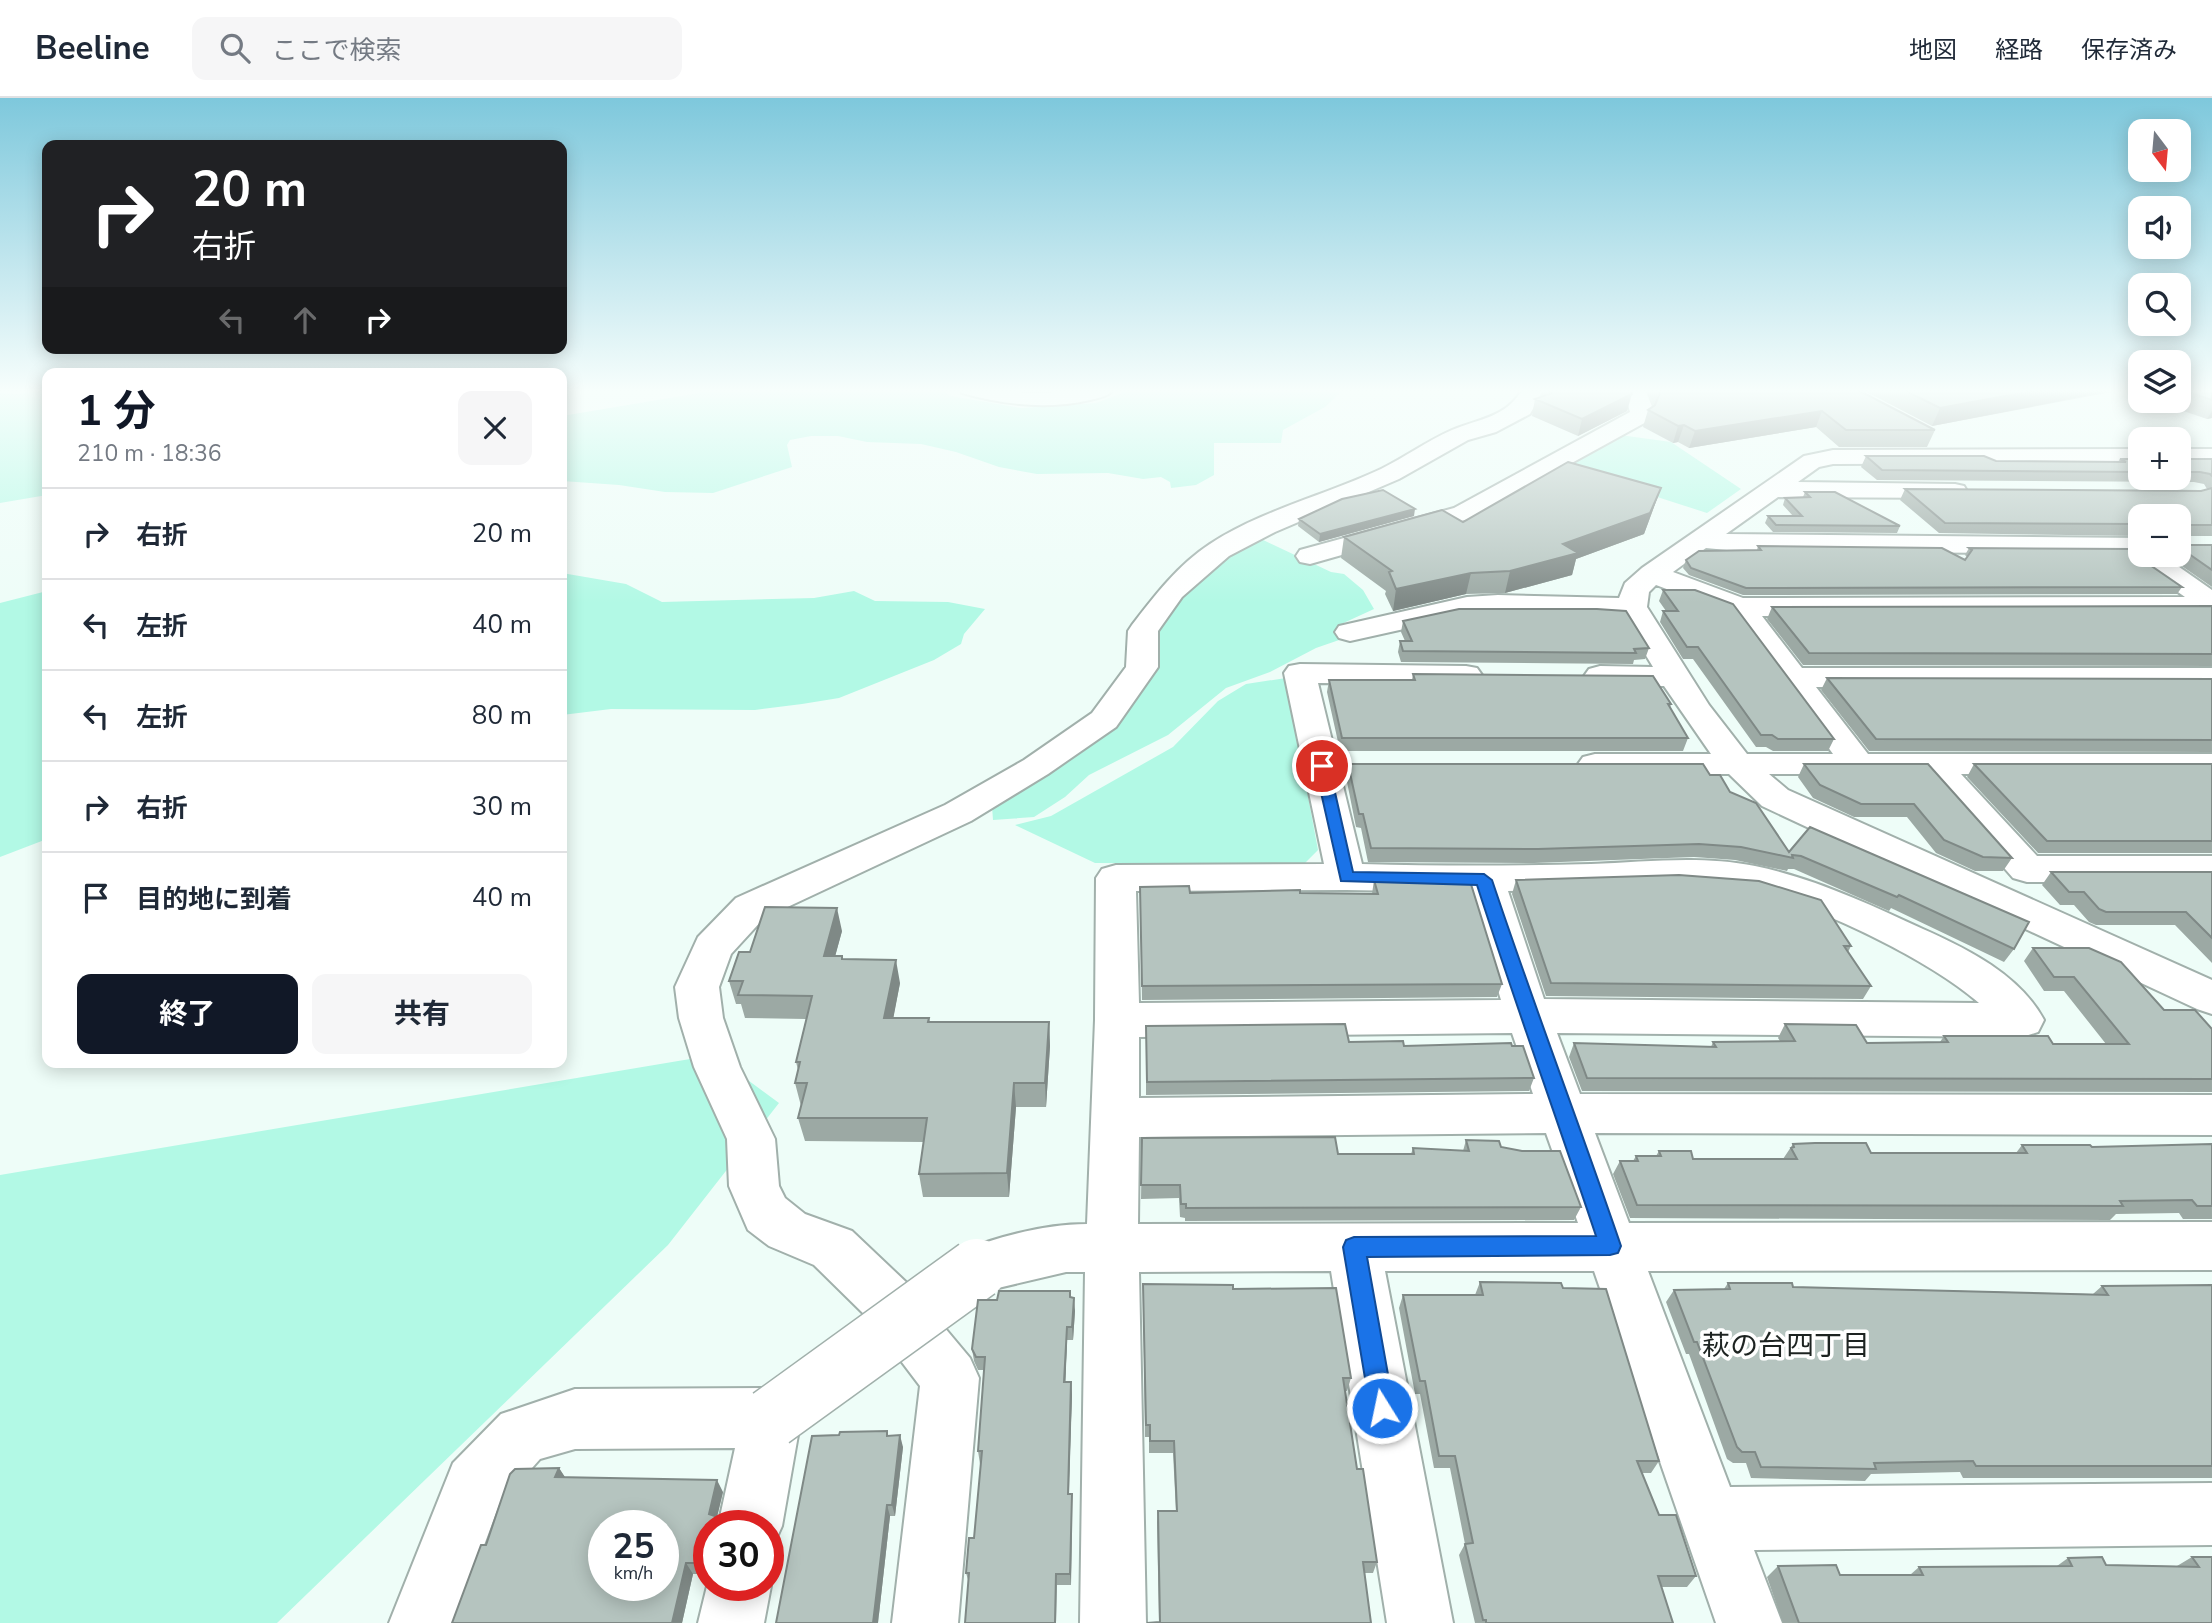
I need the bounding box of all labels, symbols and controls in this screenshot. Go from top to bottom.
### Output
search box [192,17,682,80]
text: Beeline [35,26,150,71]
icon: search [216,29,254,67]
text: ここで検索 [272,33,402,68]
text: 地図 [1909,34,1957,66]
text: 経路 [1995,34,2043,66]
text: 保存済み [2081,34,2177,66]
north arrow [2128,119,2191,182]
map controls [2128,119,2191,567]
text: 20 m [192,156,307,223]
icon: right [77,168,168,259]
button: sound [2128,196,2191,259]
text: 右折 [192,225,256,268]
button: search [2128,273,2191,336]
icon: left [213,301,251,339]
icon: ahead [286,301,324,339]
icon: right [359,301,397,339]
button: layers [2128,350,2191,413]
text: 1 分 [77,383,156,440]
button: close [458,391,532,465]
button: + [2128,427,2191,490]
text: 210 m · 18:36 [77,438,222,469]
button: − [2128,504,2191,567]
icon: right [77,515,115,553]
text: 20 m [472,516,532,551]
text: 右折 [136,518,188,553]
icon: left [77,606,115,644]
text: 40 m [472,607,532,642]
text: 左折 [136,609,188,644]
icon: left [77,697,115,735]
text: 80 m [472,698,532,733]
text: 左折 [136,700,188,735]
pin [1292,736,1352,796]
icon: arrive [1303,747,1341,785]
icon: right [77,788,115,826]
text: 30 m [472,789,532,824]
text: 右折 [136,791,188,826]
icon: arrive [77,879,115,917]
text: 40 m [472,880,532,915]
text: 目的地に到着 [136,882,292,917]
button: 終了 [77,974,298,1054]
button: 共有 [312,974,532,1054]
district label: 萩の台四丁目 [1702,1327,1870,1365]
position arrow [1345,1371,1419,1445]
speed limit sign: 30 [693,1510,784,1601]
text: 25 [612,1523,655,1570]
text: km/h [614,1561,653,1585]

